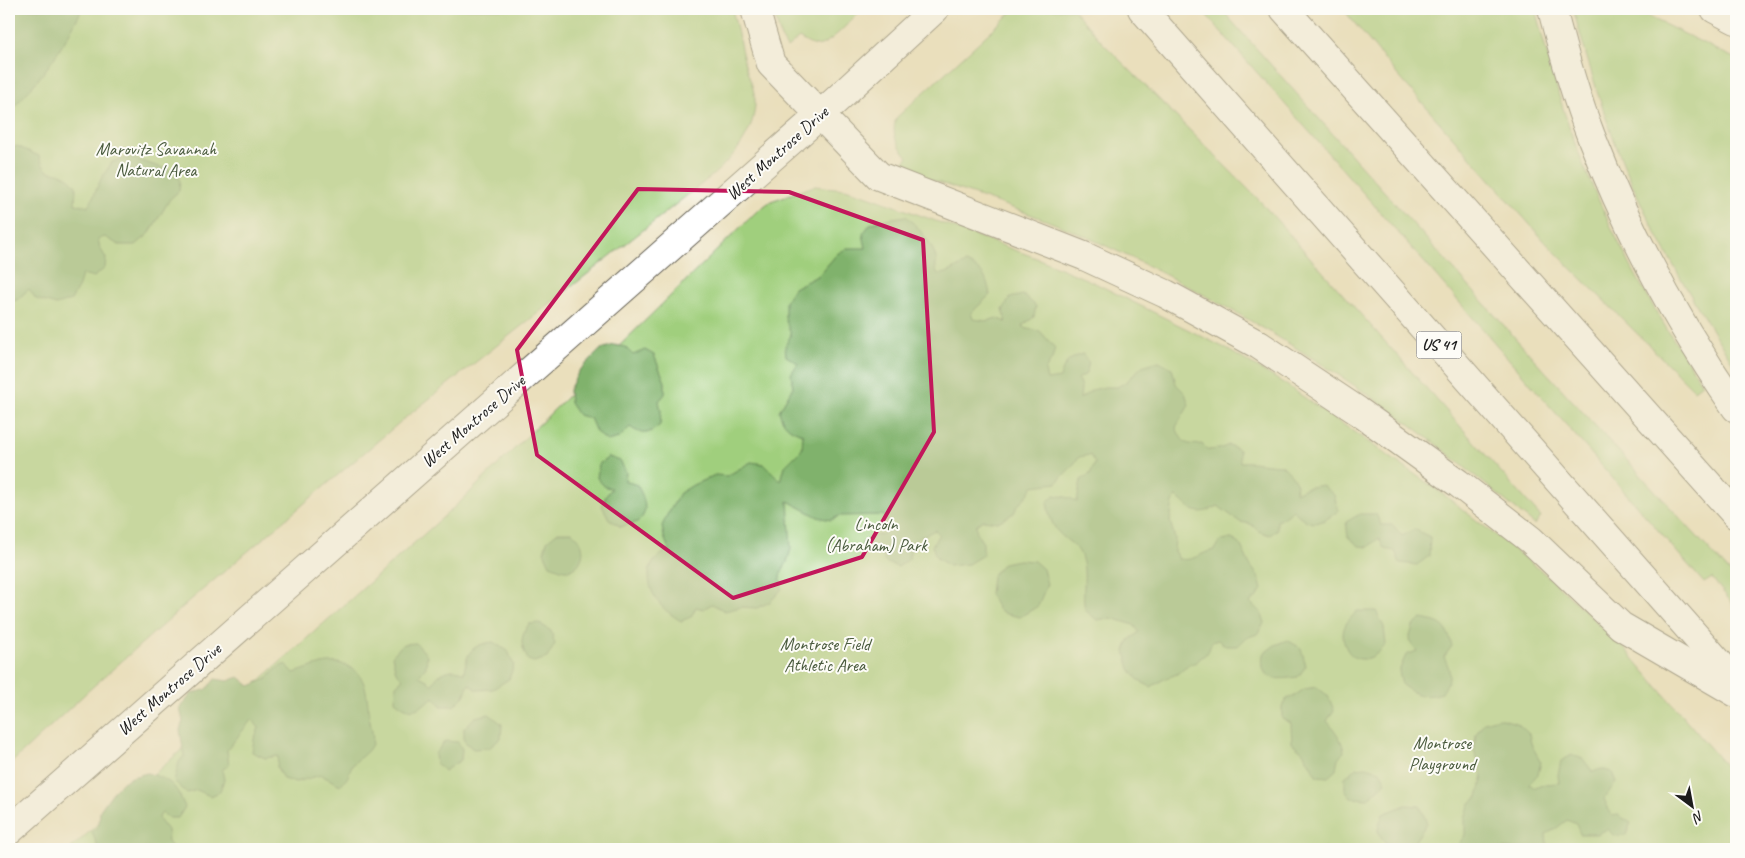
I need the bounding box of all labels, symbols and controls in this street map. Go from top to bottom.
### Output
street label: West Montrose Drive [721,100,834,205]
park label: Marovitz Savannah Natural Area [96,138,217,181]
road number: US 41 [1416,332,1462,358]
street label: West Montrose Drive [417,369,530,472]
park label: Lincoln (Abraham) Park [825,513,928,556]
park label: Montrose Field Athletic Area [780,633,873,676]
street label: West Montrose Drive [113,637,226,740]
park label: Montrose Playground [1409,732,1478,775]
north arrow [1668,780,1718,830]
text: N [1688,807,1707,827]

